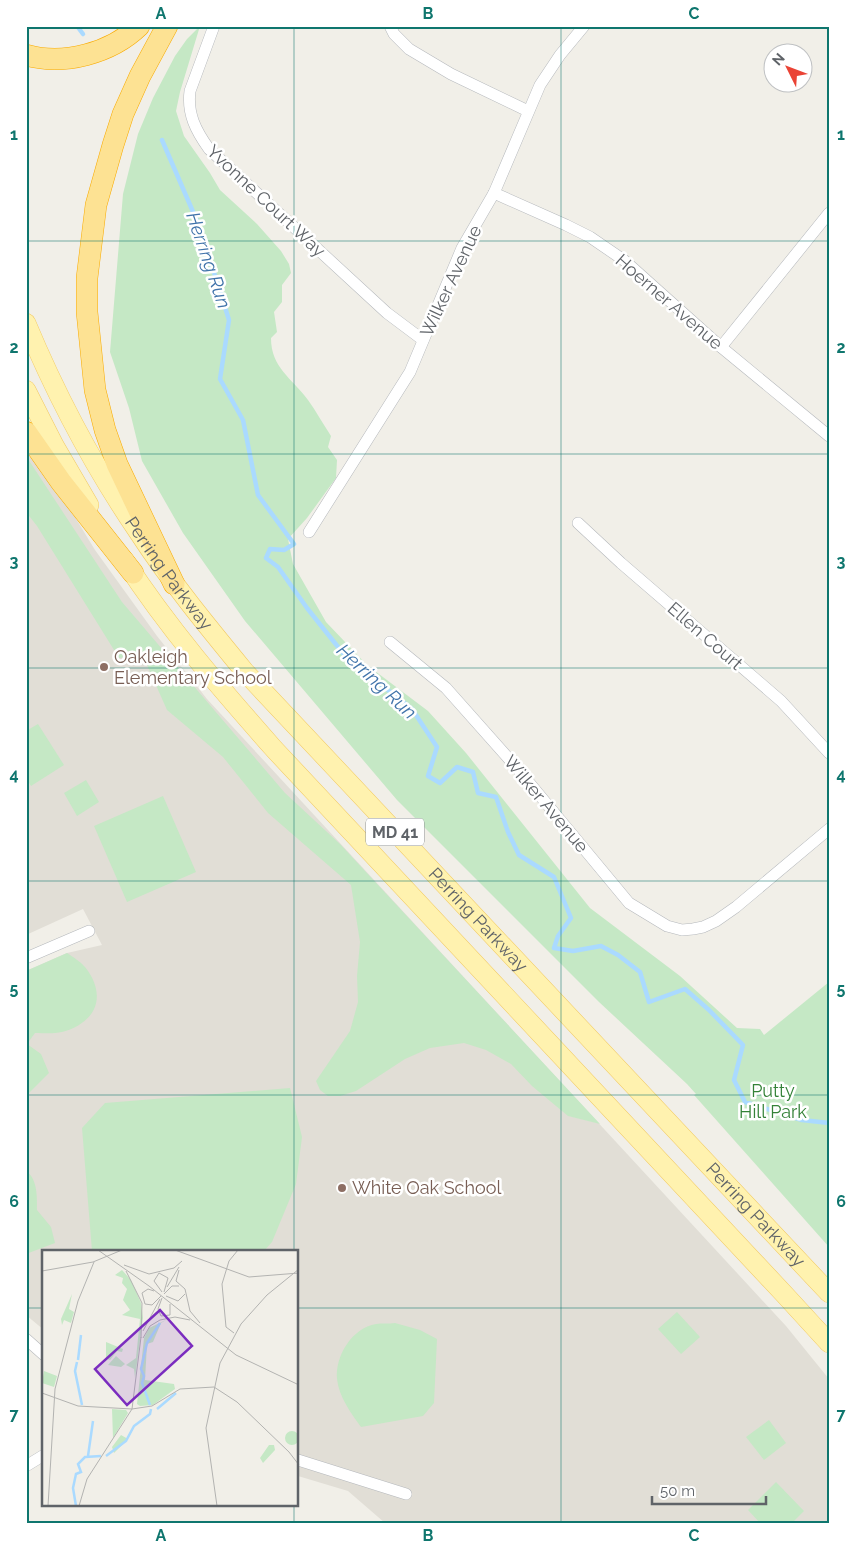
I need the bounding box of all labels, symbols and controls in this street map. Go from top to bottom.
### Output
text: A [156,4,167,23]
text: B [423,4,434,23]
text: C [689,4,700,23]
north arrow [762,42,812,92]
text: N [769,50,788,69]
text: 1 [10,125,18,144]
text: 1 [837,125,845,144]
street label: Yvonne Court Way [203,140,330,261]
water label: Herring Run [182,209,236,311]
street label: Wilker Avenue [416,221,486,340]
street label: Hoerner Avenue [612,249,727,354]
text: 2 [9,338,19,357]
text: 2 [836,338,846,357]
street label: Perring Parkway [121,513,218,634]
text: 3 [10,552,19,571]
text: 3 [837,552,846,571]
street label: Ellen Court [664,597,747,674]
water label: Herring Run [333,639,421,723]
place label: Oakleigh Elementary School [114,646,272,688]
marker: Oakleigh Elementary School [98,661,110,673]
street label: Wilker Avenue [500,751,593,857]
text: 4 [9,765,19,784]
text: 4 [836,765,846,784]
road number: MD 41 [366,819,424,846]
street label: Perring Parkway [425,863,532,976]
text: 5 [10,979,19,998]
text: 5 [837,979,846,998]
park label: Putty Hill Park [739,1080,807,1122]
street label: Perring Parkway [702,1158,810,1271]
place label: White Oak School [352,1177,501,1198]
marker: White Oak School [336,1182,348,1194]
text: 6 [9,1192,19,1211]
text: 6 [836,1192,846,1211]
inset map [42,1250,299,1506]
text: 7 [10,1405,19,1424]
text: 7 [837,1405,846,1424]
scale bar [652,1474,766,1506]
text: 50 m [660,1482,695,1500]
text: A [156,1526,167,1545]
text: B [423,1526,434,1545]
text: C [689,1526,700,1545]

